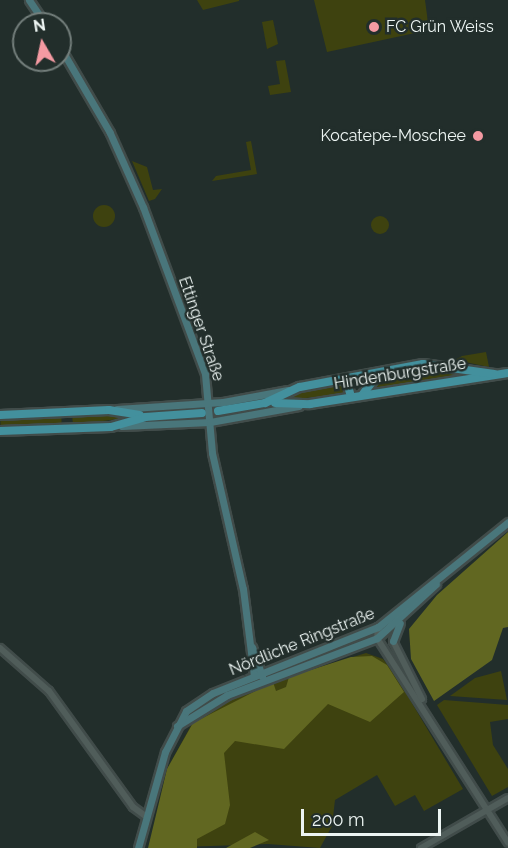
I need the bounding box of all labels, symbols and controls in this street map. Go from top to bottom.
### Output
north arrow [12,12,72,72]
text: N [32,15,47,36]
place label: FC Grün Weiss [386,17,494,37]
marker: FC Grün Weiss [367,20,381,34]
place label: Kocatepe-Moschee [321,126,466,146]
marker: Kocatepe-Moschee [471,129,485,143]
street label: Ettinger Straße [174,274,228,384]
street label: Hindenburgstraße [333,354,467,394]
street label: Nördliche Ringstraße [226,604,378,680]
scale bar [304,797,444,835]
text: 200 m [312,809,365,830]

